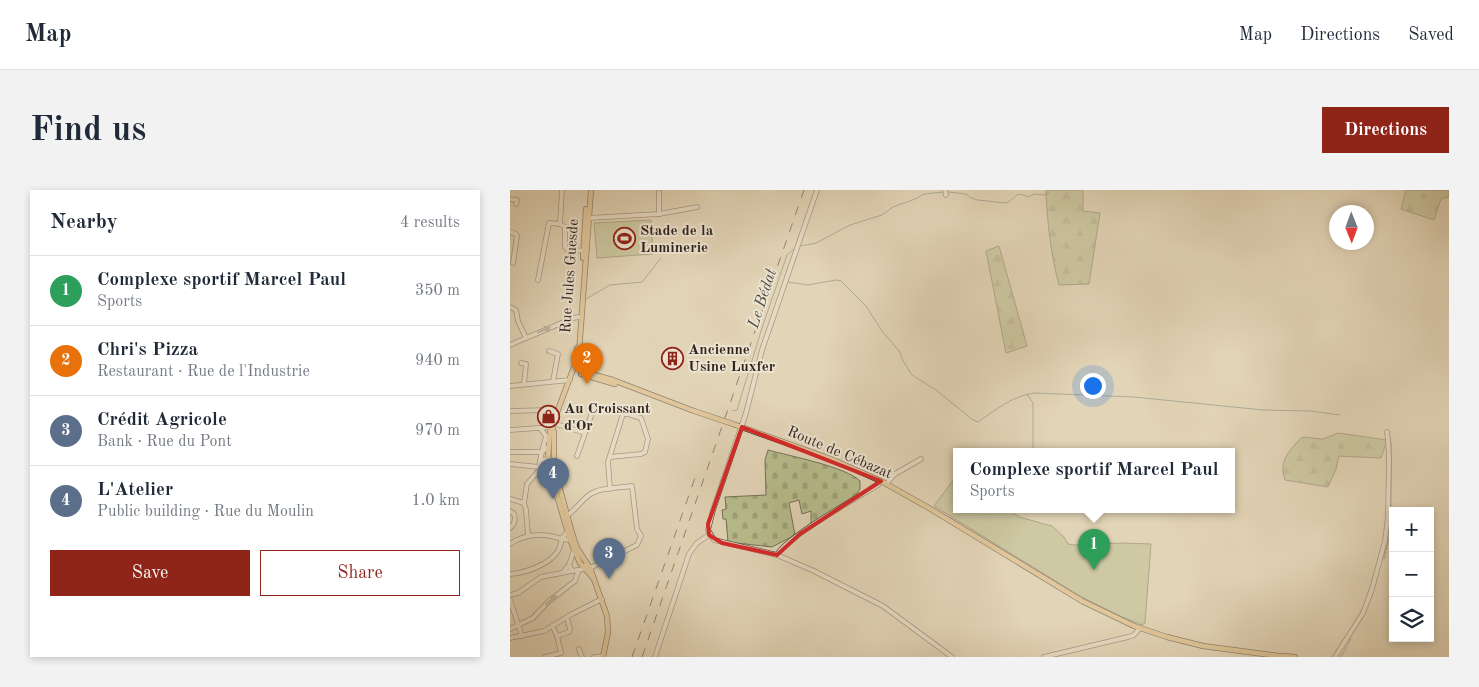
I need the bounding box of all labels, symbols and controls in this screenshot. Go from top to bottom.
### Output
text: Map [25,23,72,47]
text: Map [1239,26,1272,44]
text: Directions [1300,26,1380,44]
text: Saved [1408,26,1454,44]
button: Directions [1322,107,1449,153]
text: Find us [30,113,146,148]
north arrow [1329,205,1374,250]
text: Nearby [50,212,118,233]
text: 4 results [400,215,460,231]
street label: Rue Jules Guesde [559,218,582,334]
place label: Stade de la Luminerie [640,224,714,256]
sports icon: Stade de la Luminerie [612,227,636,251]
water label: Le Bédat [745,266,780,331]
text: Complexe sportif Marcel Paul [97,271,346,290]
text: 1 [61,283,71,299]
text: 350 m [415,283,460,299]
text: Sports [97,294,142,310]
one-way arrow [537,326,552,334]
text: Chri's Pizza [97,341,198,360]
pin: 2 [571,343,603,384]
place label: Ancienne Usine Luxfer [688,343,776,375]
building icon: Ancienne Usine Luxfer [660,346,684,370]
text: 2 [61,353,71,369]
text: 940 m [415,353,460,369]
text: Restaurant · Rue de l'Industrie [97,364,310,380]
your location [1080,373,1106,399]
place label: Au Croissant d'Or [564,402,651,434]
shop icon: Au Croissant d'Or [536,405,560,429]
text: Crédit Agricole [97,411,227,430]
text: 3 [61,423,71,439]
text: 970 m [415,423,460,439]
street label: Route de Cébazat [785,424,894,482]
text: Bank · Rue du Pont [97,434,232,450]
popup [953,448,1235,513]
pin: 4 [537,458,569,499]
text: Complexe sportif Marcel Paul [969,461,1219,480]
text: L'Atelier [97,481,173,500]
text: Sports [969,484,1015,500]
text: 4 [61,493,71,509]
text: 1.0 km [411,493,460,509]
text: Public building · Rue du Moulin [97,504,314,520]
map controls [1389,507,1434,642]
button: + [1389,507,1434,552]
pin: 1 [1078,529,1110,570]
pin: 3 [593,538,625,579]
button: Save [50,550,250,596]
button: Share [260,550,460,596]
button: − [1389,552,1434,597]
one-way arrow [544,595,557,606]
button: layers [1389,597,1434,642]

